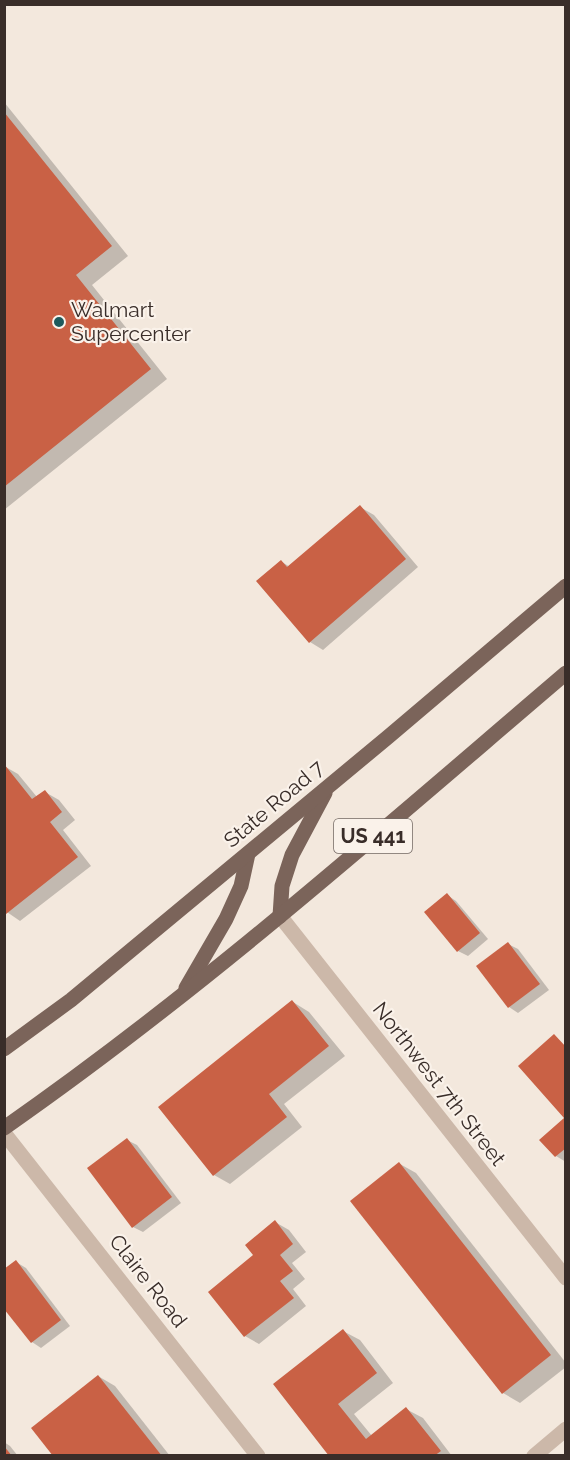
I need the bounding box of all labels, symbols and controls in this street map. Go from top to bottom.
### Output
place label: Walmart Supercenter [71,297,192,346]
marker: Walmart Supercenter [52,315,66,329]
street label: State Road 7 [219,754,329,853]
road number: US 441 [334,819,412,853]
street label: Northwest 7th Street [368,997,511,1170]
street label: Claire Road [104,1229,192,1332]

